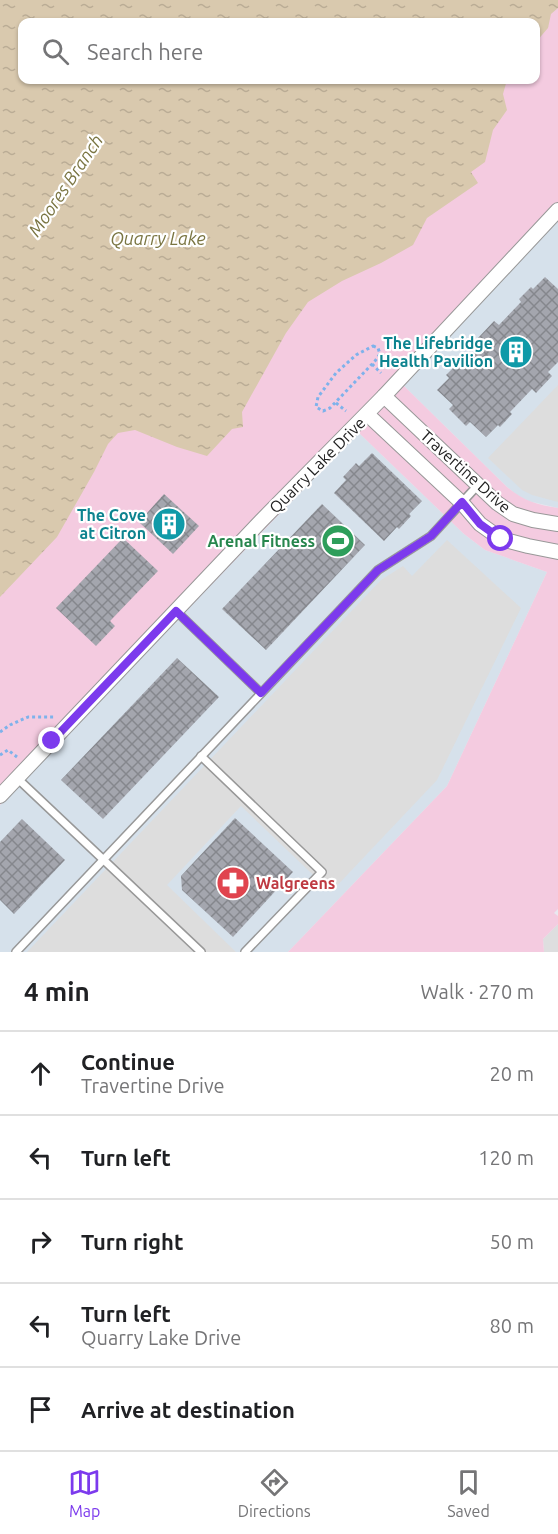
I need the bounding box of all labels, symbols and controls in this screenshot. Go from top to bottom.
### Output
search box [18,18,540,84]
icon: search [39,35,72,68]
text: Search here [87,39,203,64]
water label: Moores Branch [24,130,106,240]
water label: Quarry Lake [110,228,206,249]
place label: The Lifebridge Health Pavilion [379,334,493,370]
building icon: The Lifebridge Health Pavilion [498,334,534,370]
street label: Quarry Lake Drive [265,413,369,517]
street label: Travertine Drive [417,426,515,516]
place label: The Cove at Citron [77,506,146,542]
building icon: The Cove at Citron [151,506,187,542]
sports icon: Arenal Fitness [320,523,356,559]
route start [487,525,513,551]
place label: Arenal Fitness [207,532,315,550]
route end [38,727,64,753]
pharmacy icon: Walgreens [215,865,251,901]
place label: Walgreens [256,874,335,892]
text: 4 min [24,977,90,1006]
text: Walk · 270 m [421,980,534,1003]
text: Continue [81,1049,175,1074]
icon: ahead [24,1057,57,1090]
text: 20 m [490,1062,534,1085]
text: Travertine Drive [81,1074,225,1097]
icon: left [24,1141,57,1174]
text: Turn left [81,1145,171,1170]
text: 120 m [478,1146,534,1169]
icon: right [24,1225,57,1258]
text: Turn right [81,1229,183,1254]
text: 50 m [490,1230,534,1253]
text: Turn left [81,1301,171,1326]
icon: left [24,1309,57,1342]
text: 80 m [490,1314,534,1337]
text: Quarry Lake Drive [81,1326,241,1349]
icon: arrive [24,1393,57,1426]
text: Arrive at destination [81,1397,295,1422]
tab: Map [68,1466,101,1520]
tab: Directions [238,1466,311,1520]
tab: Saved [447,1466,490,1520]

